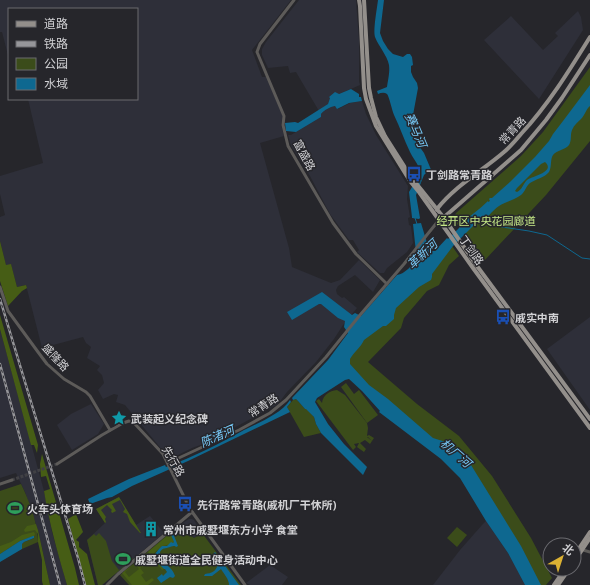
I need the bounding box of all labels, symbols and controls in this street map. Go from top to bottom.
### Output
legend [8,8,138,100]
text: 道路 [44,15,68,32]
text: 铁路 [44,35,68,52]
text: 公园 [44,55,68,72]
text: 水域 [44,75,68,92]
water label: 赛马河 [401,110,432,152]
street label: 常青路 [495,113,529,147]
street label: 富盛路 [291,137,319,173]
bus stop icon: 丁剑路常青路 [405,165,423,183]
place label: 丁剑路常青路 [426,167,493,182]
park label: 经开区中央花园廊道 [437,213,536,228]
street label: 丁剑路 [456,232,488,268]
water label: 革新河 [403,234,442,272]
bus stop icon: 戚实中南 [494,308,512,326]
place label: 戚实中南 [515,310,559,325]
street label: 盛隆路 [39,340,73,374]
street label: 常青路 [245,390,281,420]
place icon: 武装起义纪念碑 [110,409,128,427]
place label: 武装起义纪念碑 [131,411,208,426]
water label: 陈渚河 [197,420,239,451]
water label: 机厂河 [437,435,477,473]
street label: 先行路 [159,443,189,479]
bus stop icon: 先行路常青路(戚机厂干休所) [176,495,194,513]
place label: 先行路常青路(戚机厂干休所) [197,497,337,512]
sports icon: 火车头体育场 [6,499,24,517]
place label: 火车头体育场 [27,501,93,516]
building icon: 常州市戚墅堰东方小学 食堂 [142,520,160,538]
place label: 常州市戚墅堰东方小学 食堂 [163,522,298,537]
north arrow [542,537,582,577]
text: 北 [560,540,578,558]
sports icon: 戚墅堰街道全民健身活动中心 [114,550,132,568]
place label: 戚墅堰街道全民健身活动中心 [135,552,278,567]

